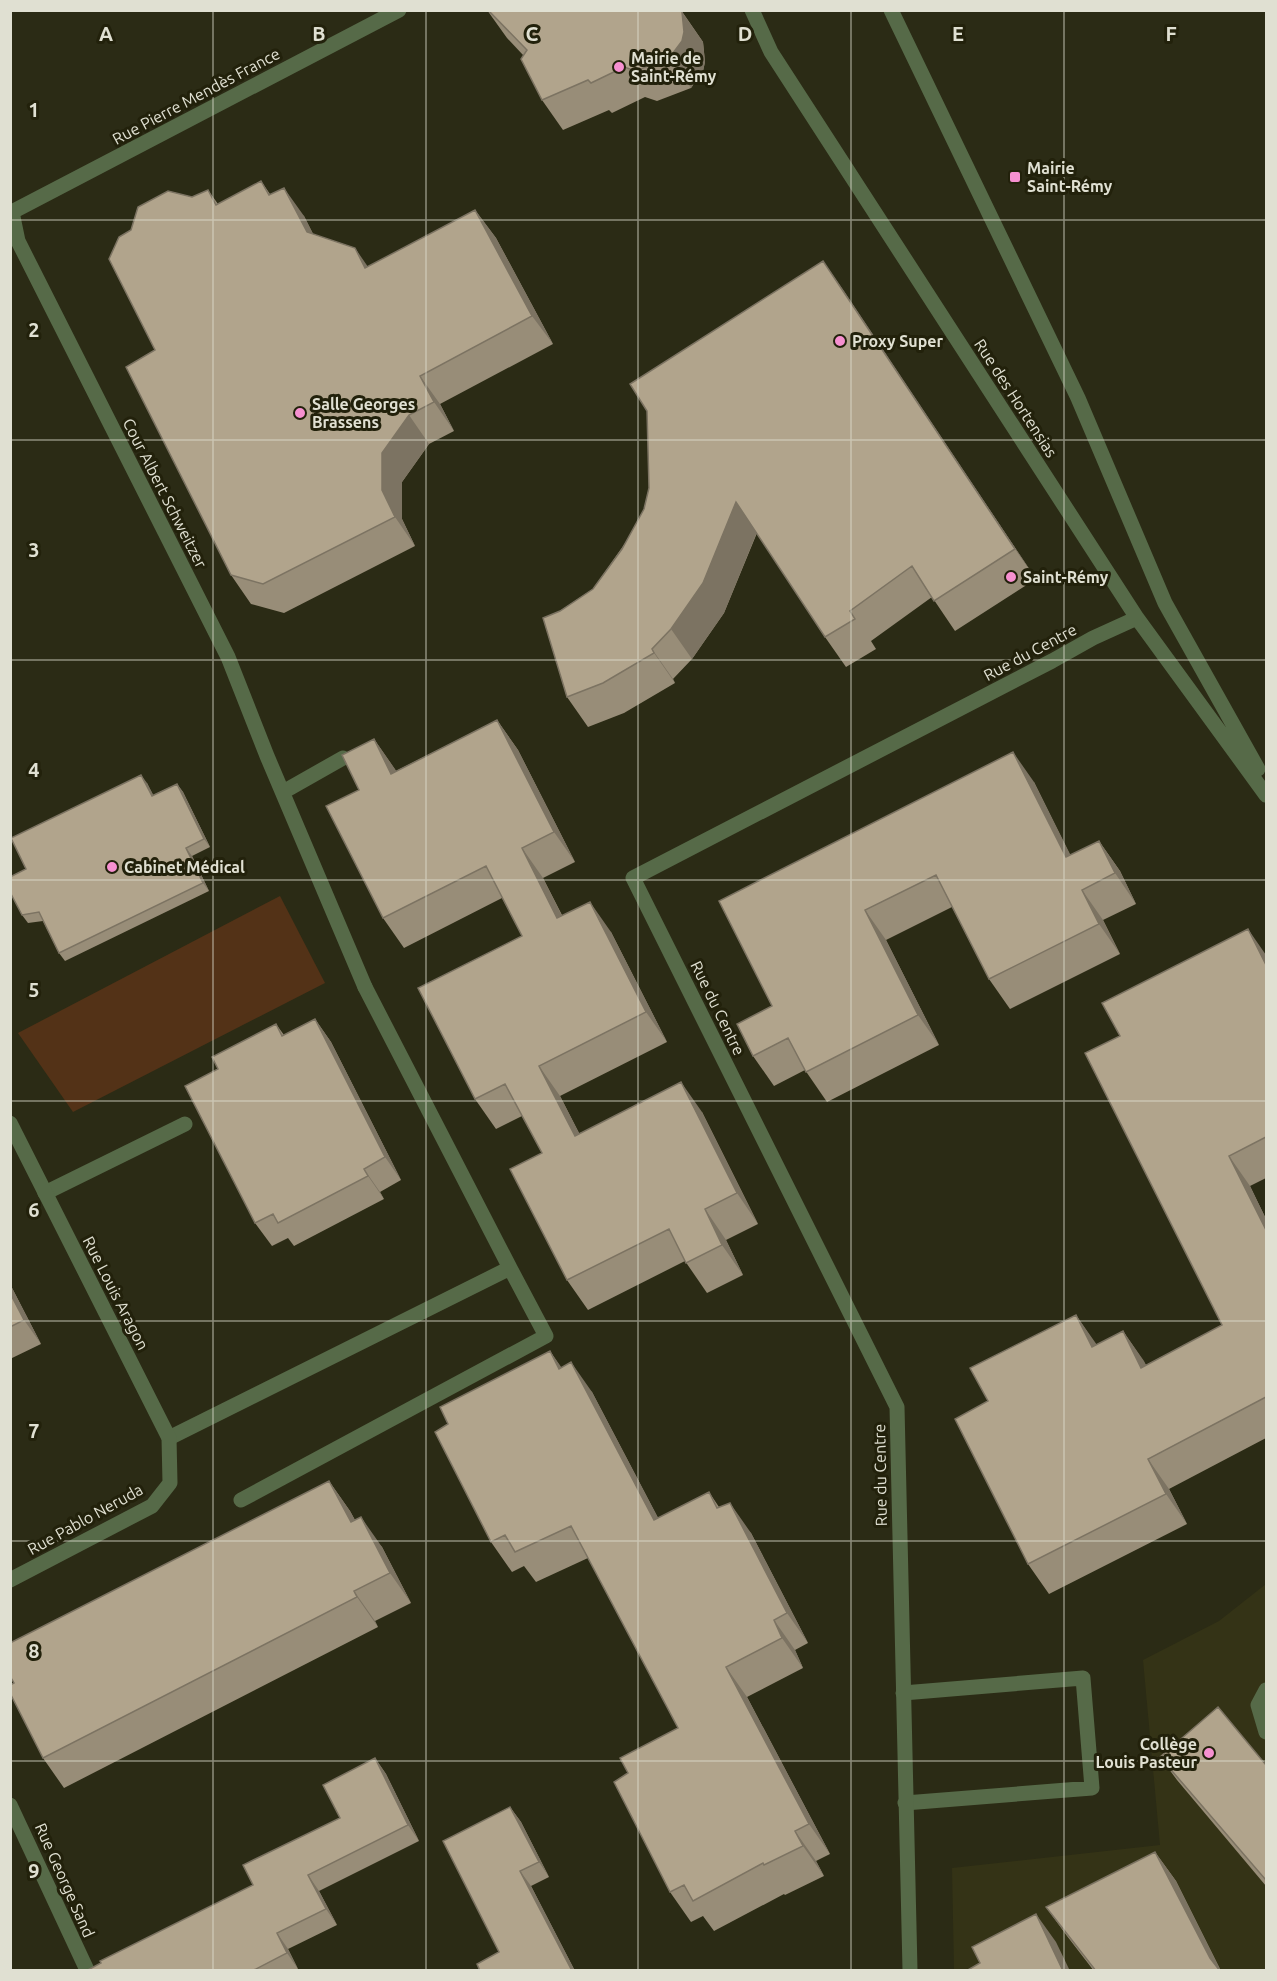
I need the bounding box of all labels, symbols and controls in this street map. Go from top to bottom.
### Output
text: A [99,22,113,45]
text: B [312,22,326,45]
text: C [526,22,539,45]
text: D [738,22,752,45]
text: E [952,22,964,45]
text: F [1165,22,1177,45]
street label: Rue Pierre Mendès France [109,44,283,148]
place label: Mairie de Saint-Rémy [631,49,717,85]
marker: Mairie de Saint-Rémy [612,60,626,74]
text: 1 [28,98,40,121]
place label: Mairie Saint-Rémy [1027,159,1113,195]
marker: Mairie Saint-Rémy [1008,170,1022,184]
text: 2 [28,318,40,341]
place label: Proxy Super [852,332,943,350]
marker: Proxy Super [833,334,847,348]
street label: Rue des Hortensias [971,336,1061,460]
place label: Salle Georges Brassens [312,395,415,431]
marker: Salle Georges Brassens [293,406,307,420]
street label: Cour Albert Schweitzer [119,415,211,571]
text: 3 [28,538,40,561]
place label: Saint-Rémy [1023,568,1109,586]
marker: Saint-Rémy [1004,570,1018,584]
street label: Rue du Centre [980,620,1080,684]
text: 4 [28,758,40,781]
place label: Cabinet Médical [124,858,245,876]
marker: Cabinet Médical [105,860,119,874]
street label: Rue du Centre [687,958,749,1058]
text: 5 [28,978,40,1001]
text: 6 [28,1198,40,1221]
street label: Rue Louis Aragon [80,1233,152,1353]
text: 7 [28,1419,40,1442]
street label: Rue du Centre [870,1423,890,1527]
street label: Rue Pablo Neruda [24,1480,146,1558]
text: 8 [28,1639,40,1662]
place label: Collège Louis Pasteur [1096,1735,1197,1771]
marker: Collège Louis Pasteur [1202,1746,1216,1760]
street label: Rue George Sand [32,1820,98,1940]
text: 9 [28,1859,40,1882]

